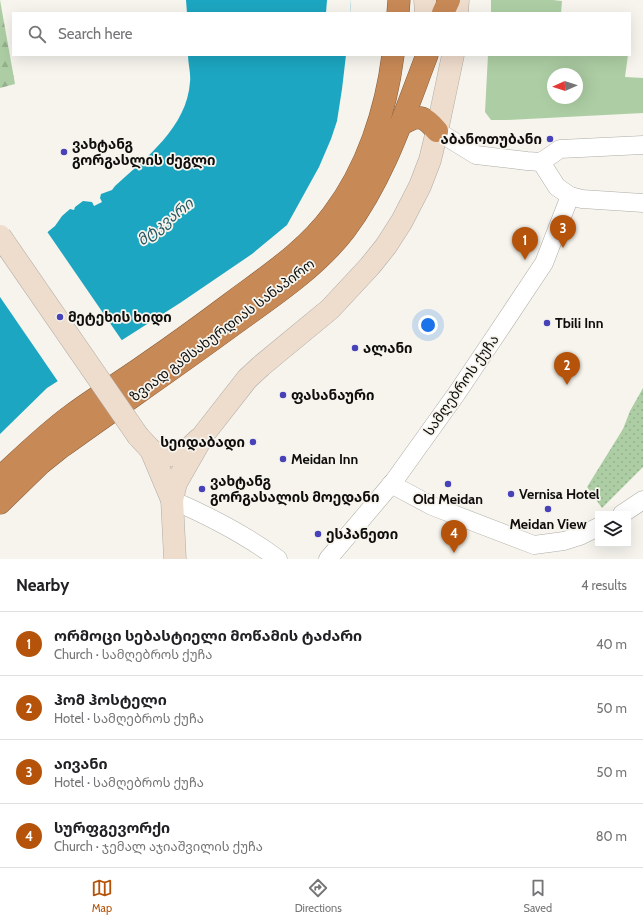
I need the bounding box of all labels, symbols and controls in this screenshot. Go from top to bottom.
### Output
search box [12,12,631,56]
icon: search [26,23,48,45]
text: Search here [58,25,133,43]
north arrow [547,68,583,104]
place label: აბანოთუბანი [440,130,542,148]
marker: აბანოთუბანი [545,134,555,144]
place label: ვახტანგ გორგასლის ძეგლი [72,135,216,169]
marker: ვახტანგ გორგასლის ძეგლი [59,147,69,157]
water label: მტკვარი [133,194,198,249]
pin: 3 [550,215,576,248]
pin: 1 [512,227,538,260]
street label: ზვიად გამსახურდიას სანაპირო [126,255,318,405]
place label: მეტეხის ხიდი [68,308,172,326]
marker: მეტეხის ხიდი [55,312,65,322]
place label: Tbili Inn [555,314,604,332]
your location [418,315,438,335]
marker: Tbili Inn [542,318,552,328]
street label: სამღებროს ქუჩა [419,331,503,439]
place label: ალანი [363,339,413,357]
marker: ალანი [350,343,360,353]
pin: 2 [554,352,580,385]
place label: ფასანაური [291,386,374,404]
marker: ფასანაური [278,390,288,400]
place label: სეიდაბადი [160,433,245,451]
marker: სეიდაბადი [248,437,258,447]
place label: Meidan Inn [291,450,358,468]
marker: Meidan Inn [278,454,288,464]
place label: ვახტანგ გორგასალის მოედანი [210,472,379,506]
marker: Old Meidan [443,479,453,489]
marker: ვახტანგ გორგასალის მოედანი [197,484,207,494]
place label: Vernisa Hotel [519,485,600,503]
marker: Vernisa Hotel [506,489,516,499]
place label: Old Meidan [413,490,483,508]
marker: Meidan View [543,504,553,514]
map controls [595,511,631,547]
button: layers [595,511,631,547]
place label: Meidan View [509,515,587,533]
pin: 4 [441,520,467,553]
place label: ესპანეთი [326,525,398,543]
marker: ესპანეთი [313,529,323,539]
text: Nearby [16,575,69,595]
text: 4 results [581,577,627,593]
text: ორმოცი სებასტიელი მოწამის ტაძარი [54,627,362,645]
text: 1 [27,636,31,652]
text: 40 m [596,636,627,652]
text: Church · სამღებროს ქუჩა [54,646,212,662]
text: ჰომ ჰოსტელი [54,691,167,709]
text: 2 [26,700,32,716]
text: 50 m [597,700,627,716]
text: Hotel · სამღებროს ქუჩა [54,710,204,726]
text: აივანი [54,755,108,773]
text: 3 [25,764,33,780]
text: 50 m [597,764,627,780]
text: Hotel · სამღებროს ქუჩა [54,774,204,790]
text: სურფგევორქი [54,819,170,837]
text: 4 [25,828,33,844]
text: 80 m [596,828,627,844]
text: Church · ჯემალ აჯიაშვილის ქუჩა [54,838,263,854]
tab: Map [91,877,113,915]
tab: Directions [295,877,342,915]
tab: Saved [524,877,552,915]

